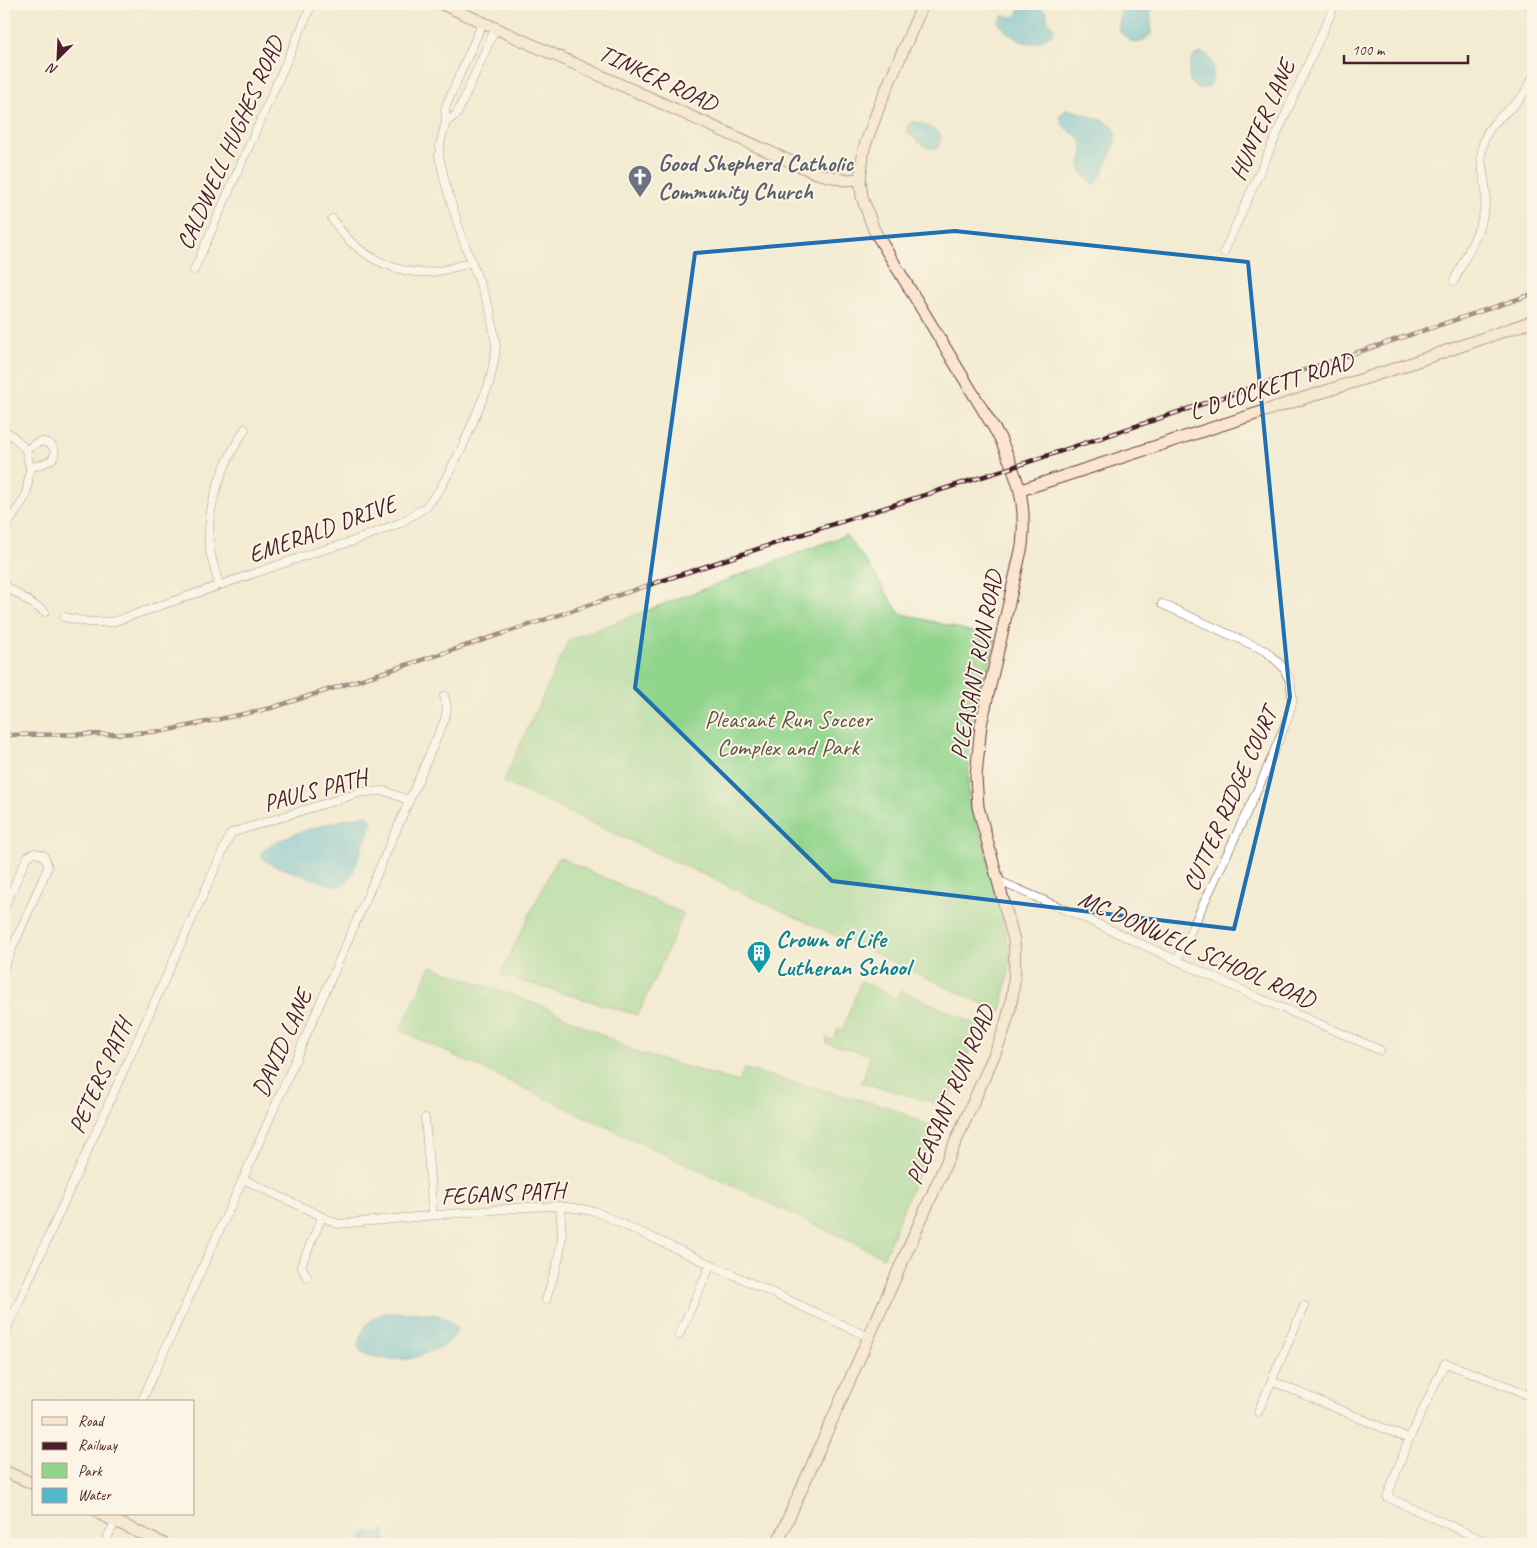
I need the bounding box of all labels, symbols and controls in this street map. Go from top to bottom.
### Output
street label: CALDWELL HUGHES ROAD [170,30,291,254]
north arrow [32,32,82,82]
scale bar [1344,32,1468,64]
street label: TINKER ROAD [594,38,724,119]
text: 100 m [1352,41,1386,60]
street label: HUNTER LANE [1222,52,1303,185]
text: N [43,59,60,79]
place label: Good Shepherd Catholic Community Church [658,148,854,206]
church icon: Good Shepherd Catholic Community Church [627,164,653,198]
street label: L D LOCKETT ROAD [1185,345,1359,427]
street label: EMERALD DRIVE [244,487,403,570]
street label: PLEASANT RUN ROAD [943,566,1009,762]
street label: CUTTER RIDGE COURT [1176,698,1286,896]
park label: Pleasant Run Soccer Complex and Park [704,704,874,762]
street label: PAULS PATH [260,761,374,818]
street label: MC DONWELL SCHOOL ROAD [1074,883,1322,1016]
place label: Crown of Life Lutheran School [776,924,915,982]
building icon: Crown of Life Lutheran School [746,940,772,974]
street label: DAVID LANE [245,982,320,1101]
street label: PLEASANT RUN ROAD [899,999,1002,1189]
street label: PETERS PATH [61,1010,140,1138]
street label: FEGANS PATH [440,1175,570,1211]
legend [32,1400,195,1516]
text: Road [78,1412,105,1431]
text: Railway [78,1436,119,1455]
text: Park [78,1462,103,1481]
text: Water [78,1486,112,1505]

